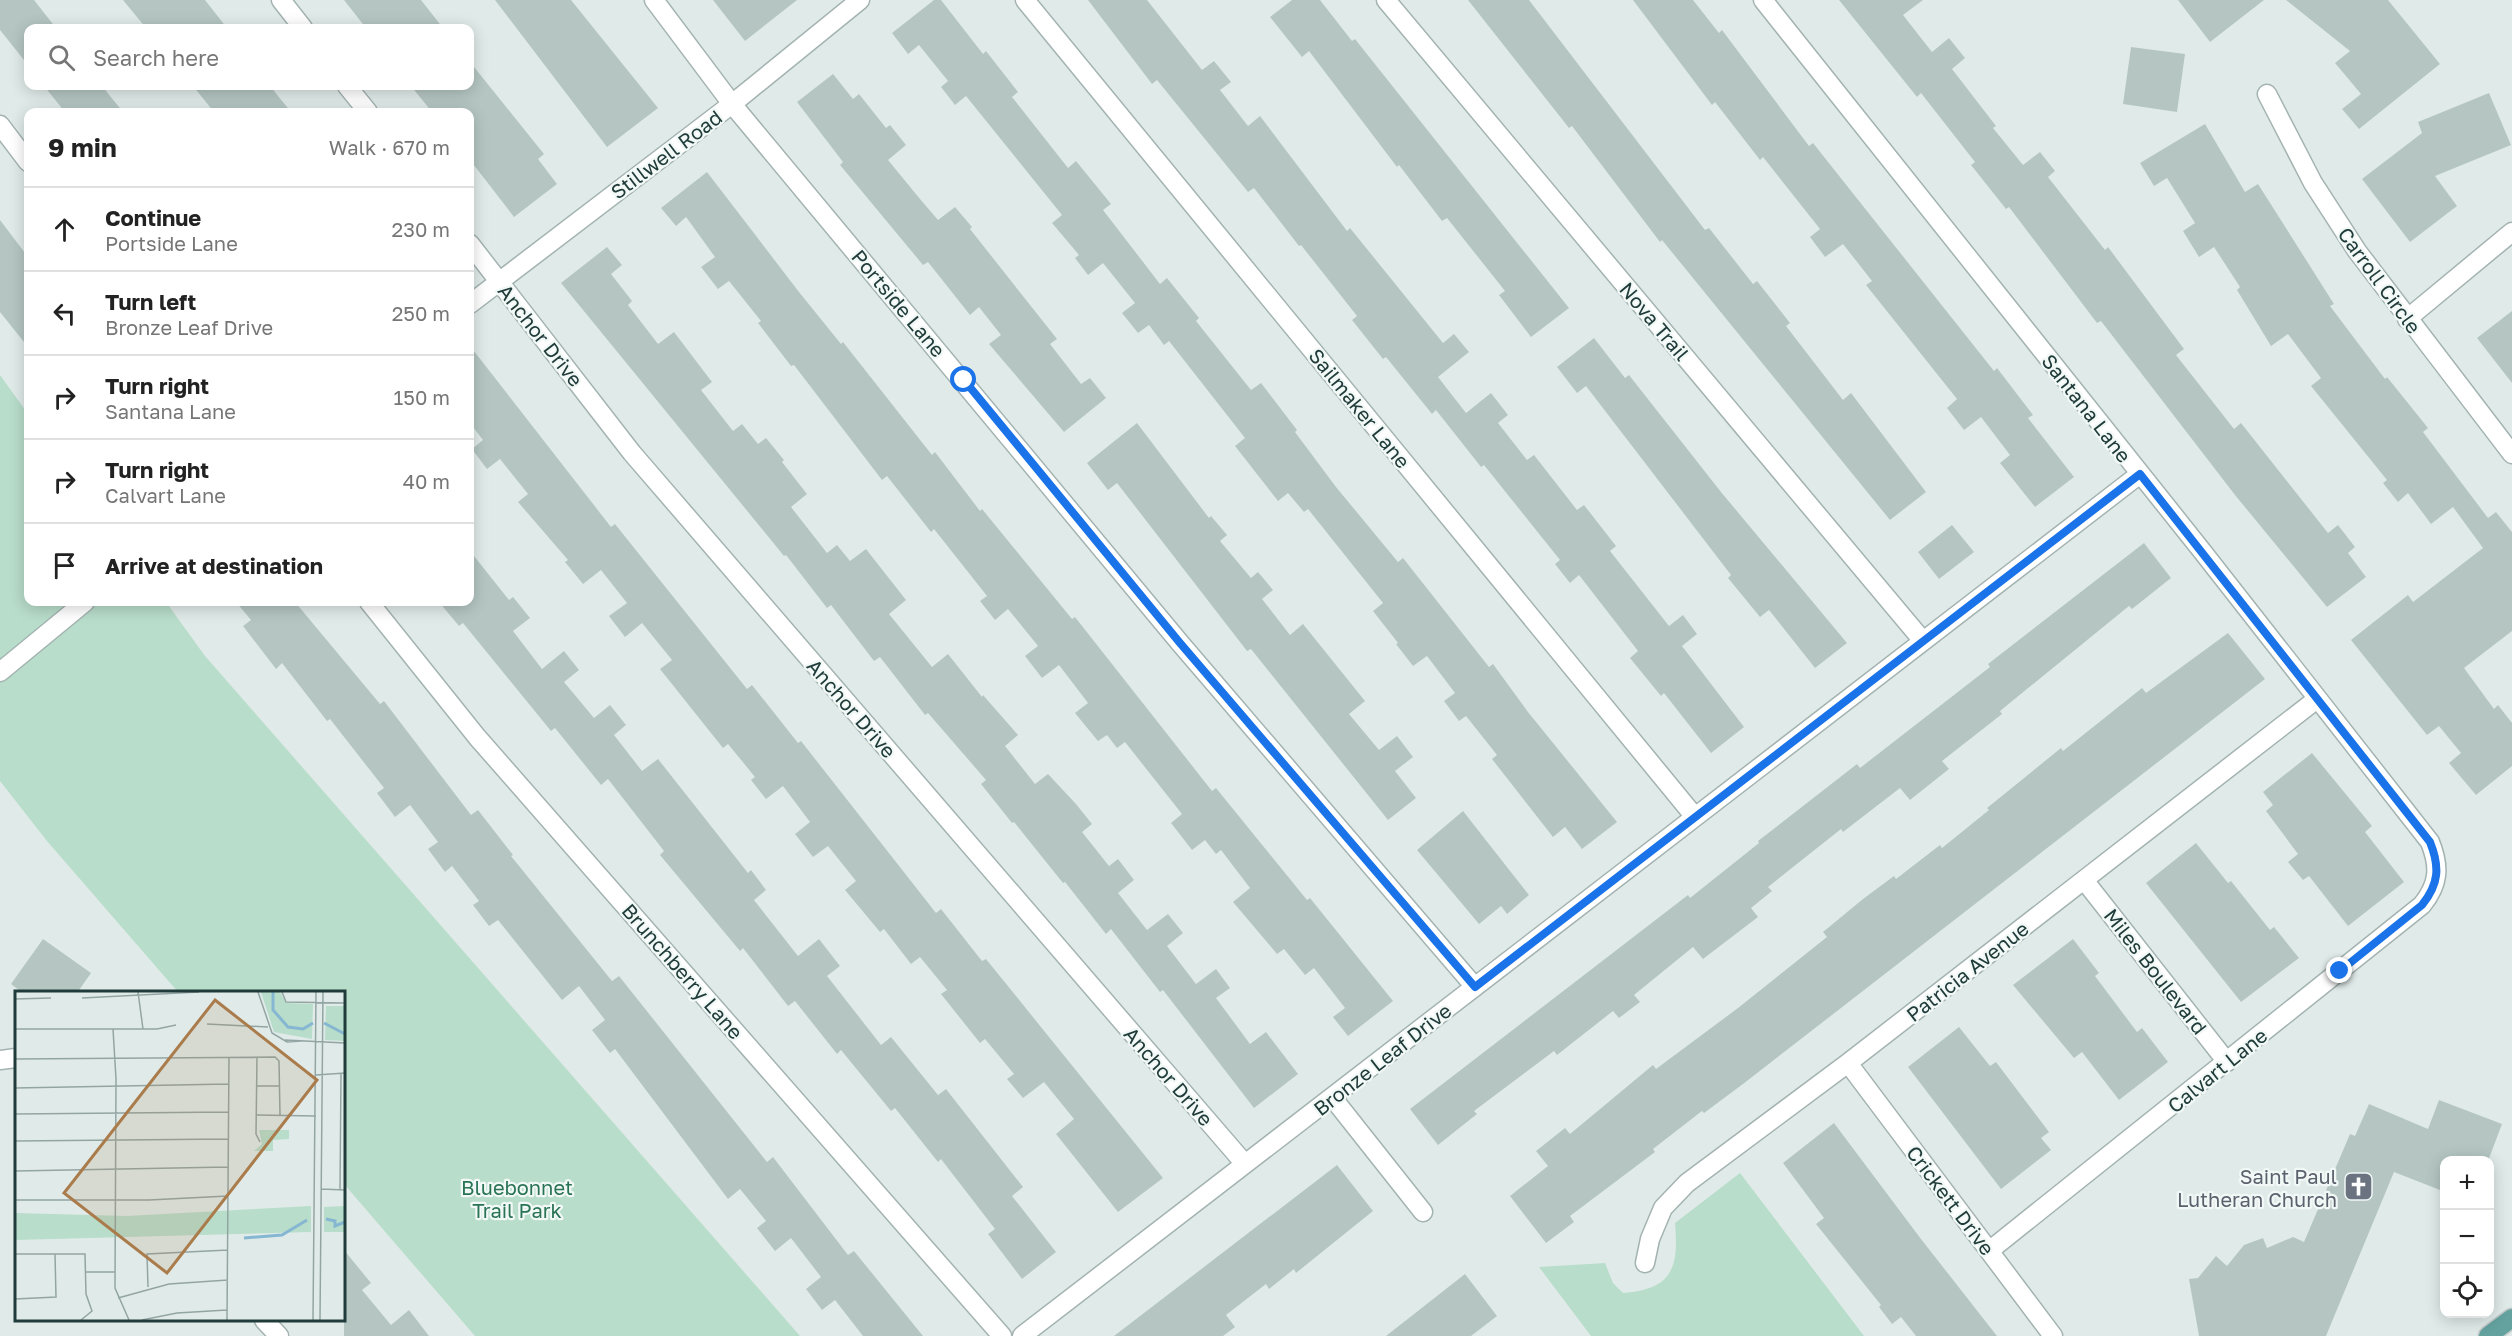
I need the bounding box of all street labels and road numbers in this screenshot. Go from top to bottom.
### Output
street label: Stillwell Road [606,104,726,204]
street label: Carroll Circle [2333,222,2427,338]
street label: Portside Lane [847,244,951,362]
street label: Nova Trail [1615,277,1695,365]
street label: Anchor Drive [494,279,588,391]
street label: Sailmaker Lane [1304,343,1416,473]
street label: Santana Lane [2037,349,2137,467]
street label: Anchor Drive [803,654,901,762]
street label: Brunchberry Lane [618,898,748,1044]
street label: Miles Boulevard [2100,903,2212,1039]
street label: Patricia Avenue [1901,916,2033,1026]
street label: Bronze Leaf Drive [1308,998,1456,1120]
street label: Anchor Drive [1120,1022,1218,1130]
street label: Calvart Lane [2163,1023,2271,1117]
street label: Crickett Drive [1902,1141,2000,1259]

